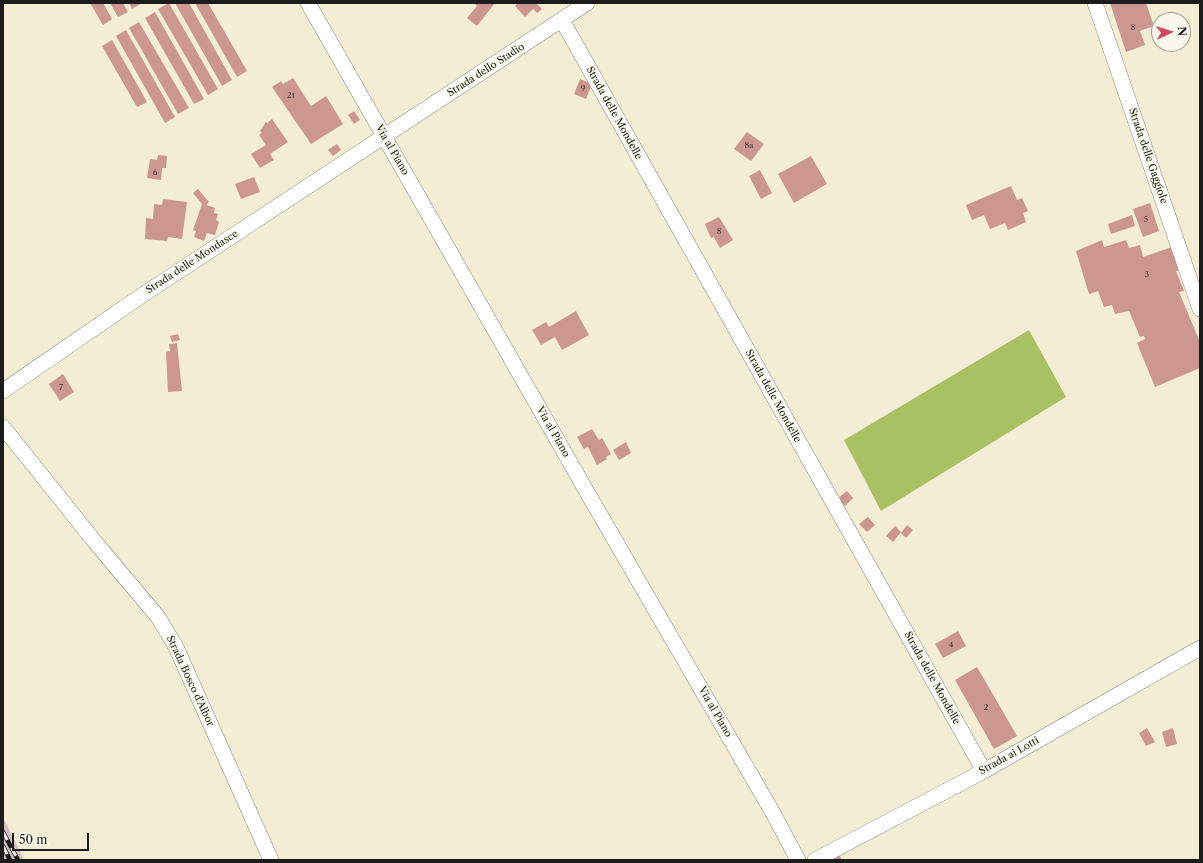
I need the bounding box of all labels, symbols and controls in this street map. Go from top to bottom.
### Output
north arrow [1151,12,1191,52]
house number: 8 [1131,23,1135,33]
text: N [1175,26,1189,36]
street label: Strada dello Stadio [445,41,527,99]
street label: Strada delle Mondelle [583,64,645,162]
house number: 9 [581,84,585,94]
house number: 21 [287,91,295,101]
street label: Strada delle Gaggiole [1126,107,1170,205]
street label: Via al Piano [373,123,411,177]
house number: 8a [745,141,753,151]
house number: 6 [153,168,157,178]
house number: 5 [1144,215,1148,225]
house number: 8 [717,227,721,237]
street label: Strada delle Mondasce [144,228,240,296]
house number: 3 [1145,270,1149,280]
street label: Strada delle Mondelle [742,347,804,445]
house number: 7 [59,383,63,393]
street label: Via al Piano [534,405,572,459]
street label: Strada delle Mondelle [901,629,963,727]
street label: Strada Bosco d'Albor [164,634,216,728]
house number: 4 [949,640,953,650]
street label: Via al Piano [696,685,734,739]
house number: 2 [984,703,988,713]
street label: Strada ai Lotti [977,735,1041,777]
scale bar [14,825,91,851]
text: 50 m [19,832,48,847]

